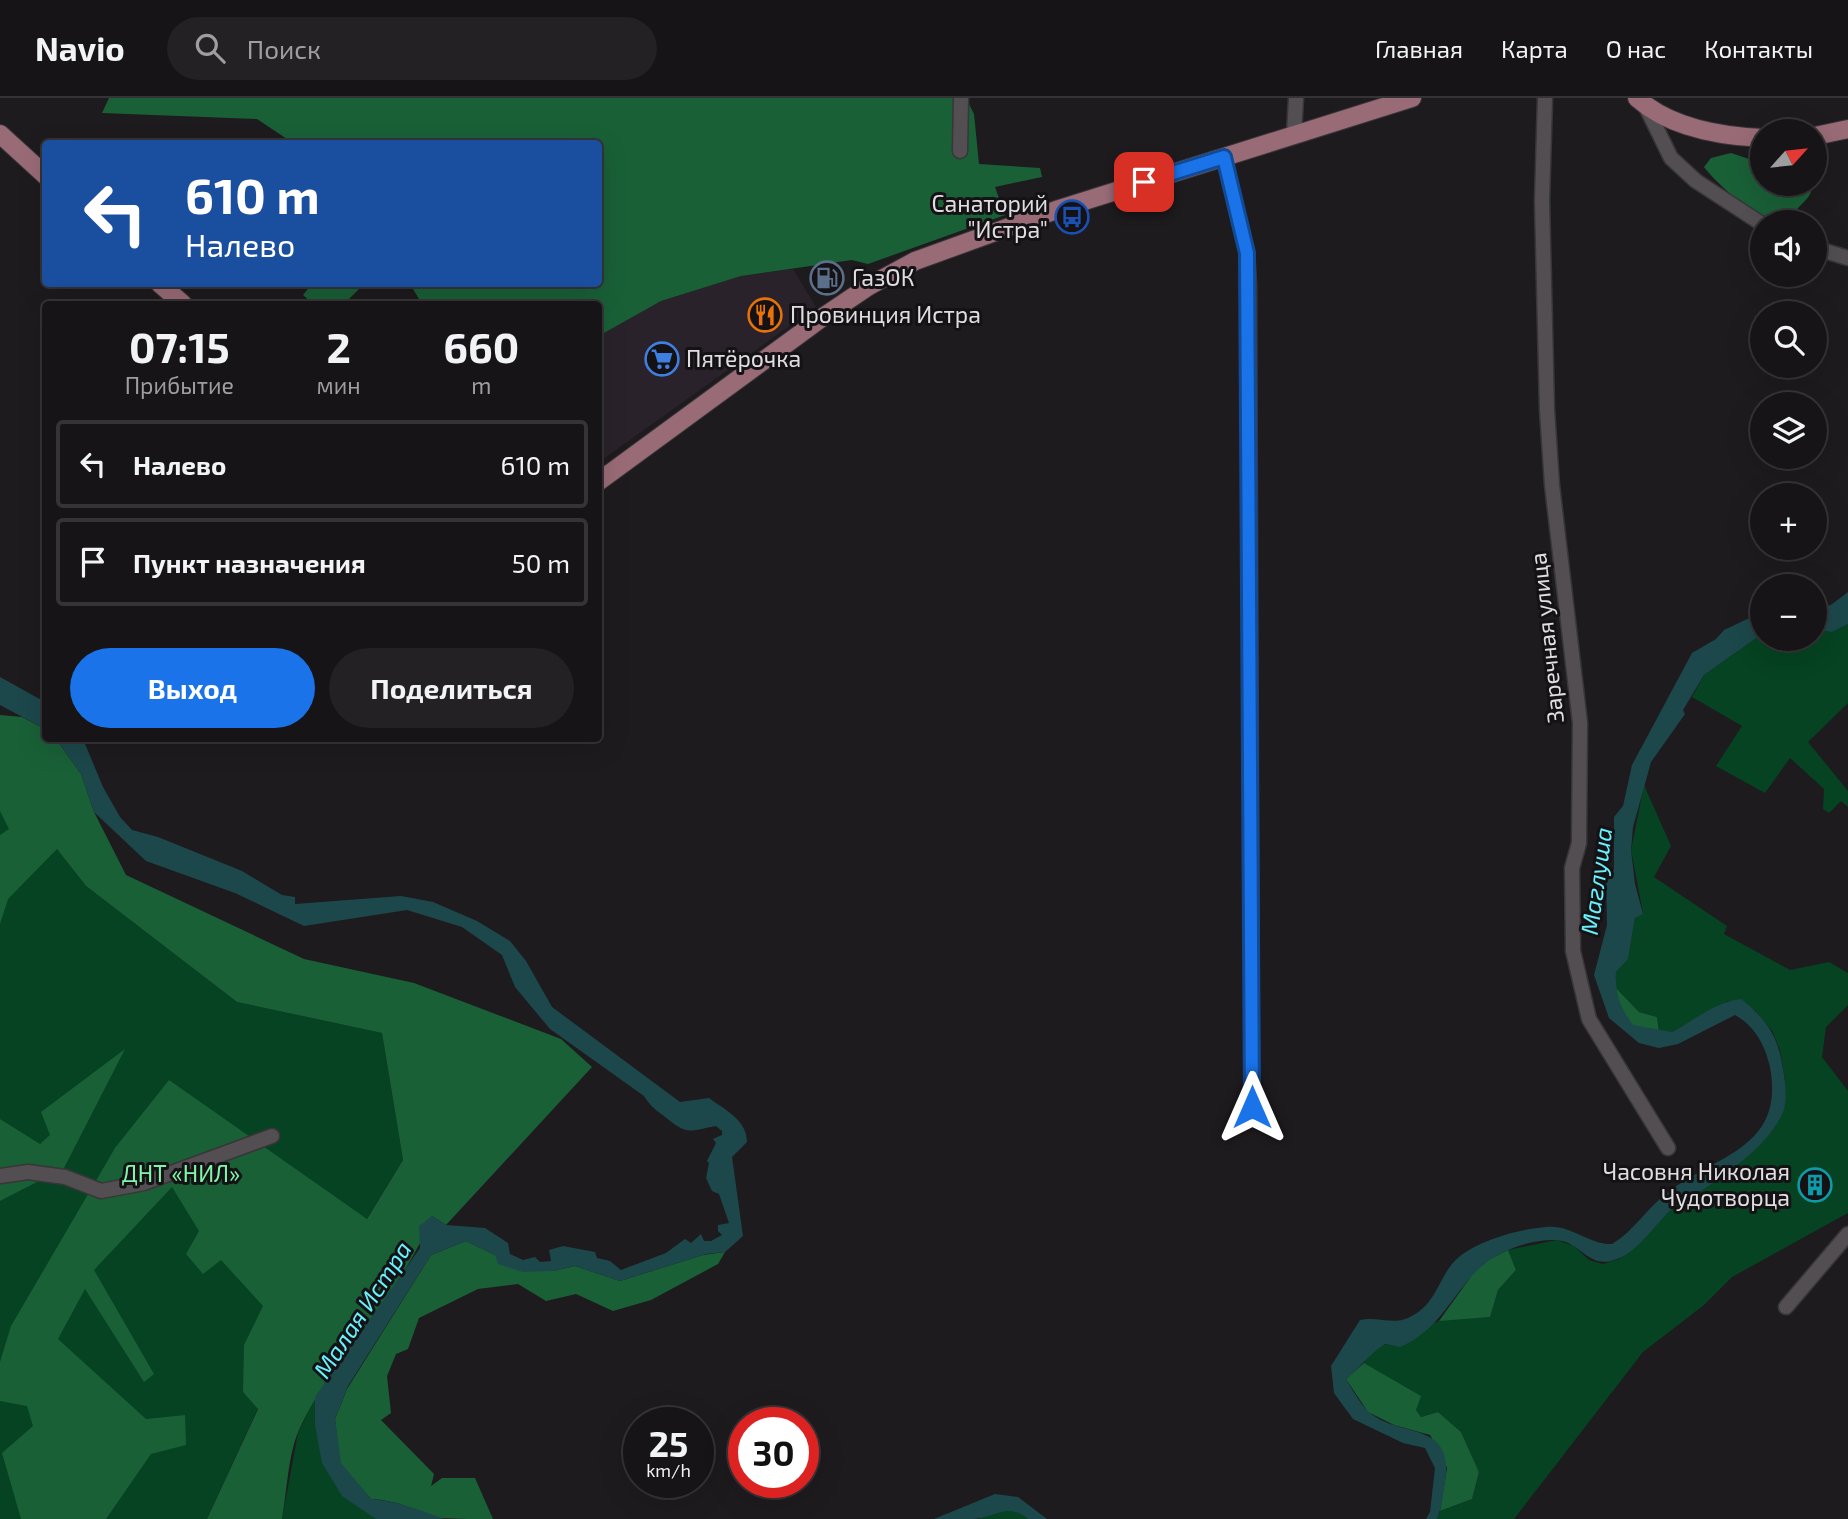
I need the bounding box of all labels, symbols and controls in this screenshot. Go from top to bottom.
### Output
search box [167,17,657,80]
text: Navio [35,28,125,68]
icon: search [191,29,229,67]
text: Поиск [247,33,321,64]
text: Главная [1375,34,1463,63]
text: Карта [1501,34,1568,63]
text: О нас [1606,34,1666,63]
text: Контакты [1704,34,1813,63]
north arrow [1750,119,1827,196]
map controls [1750,119,1827,651]
pin [1114,152,1174,212]
icon: arrive [1125,163,1163,201]
text: 610 m [185,165,320,224]
icon: left [70,168,161,259]
place label: Санаторий "Истра" [931,189,1048,243]
bus stop icon: Санаторий "Истра" [1053,198,1091,236]
button: sound [1750,210,1827,287]
text: Налево [185,225,295,263]
fuel station icon: ГазОК [808,259,846,297]
place label: ГазОК [852,263,915,291]
restaurant icon: Провинция Истра [746,296,784,334]
place label: Провинция Истра [790,300,981,328]
button: search [1750,301,1827,378]
text: 07:15 [129,321,230,371]
text: 2 [326,321,351,371]
text: 660 [443,321,519,371]
supermarket icon: Пятёрочка [643,340,681,378]
place label: Пятёрочка [686,344,801,372]
text: Прибытие [125,371,234,399]
text: мин [317,371,361,399]
text: m [471,371,491,399]
button: layers [1750,392,1827,469]
icon: left [74,445,112,483]
text: Налево [133,449,226,480]
text: 610 m [501,449,570,480]
button: + [1750,483,1827,560]
icon: arrive [74,543,112,581]
text: Пункт назначения [133,547,366,578]
text: 50 m [512,547,570,578]
street label: Заречная улица [1523,551,1570,725]
button: − [1750,574,1827,651]
button: Выход [70,648,315,728]
button: Поделиться [329,648,574,728]
water label: Маглуша [1574,825,1617,936]
position arrow [1215,1070,1289,1144]
place label: Часовня Николая Чудотворца [1603,1157,1790,1212]
park label: ДНТ «НИЛ» [122,1159,240,1187]
building icon: Часовня Николая Чудотворца [1796,1166,1834,1204]
water label: Малая Истра [307,1235,417,1383]
speed limit sign: 30 [728,1407,819,1498]
text: 25 [649,1422,688,1464]
text: km/h [646,1459,691,1481]

